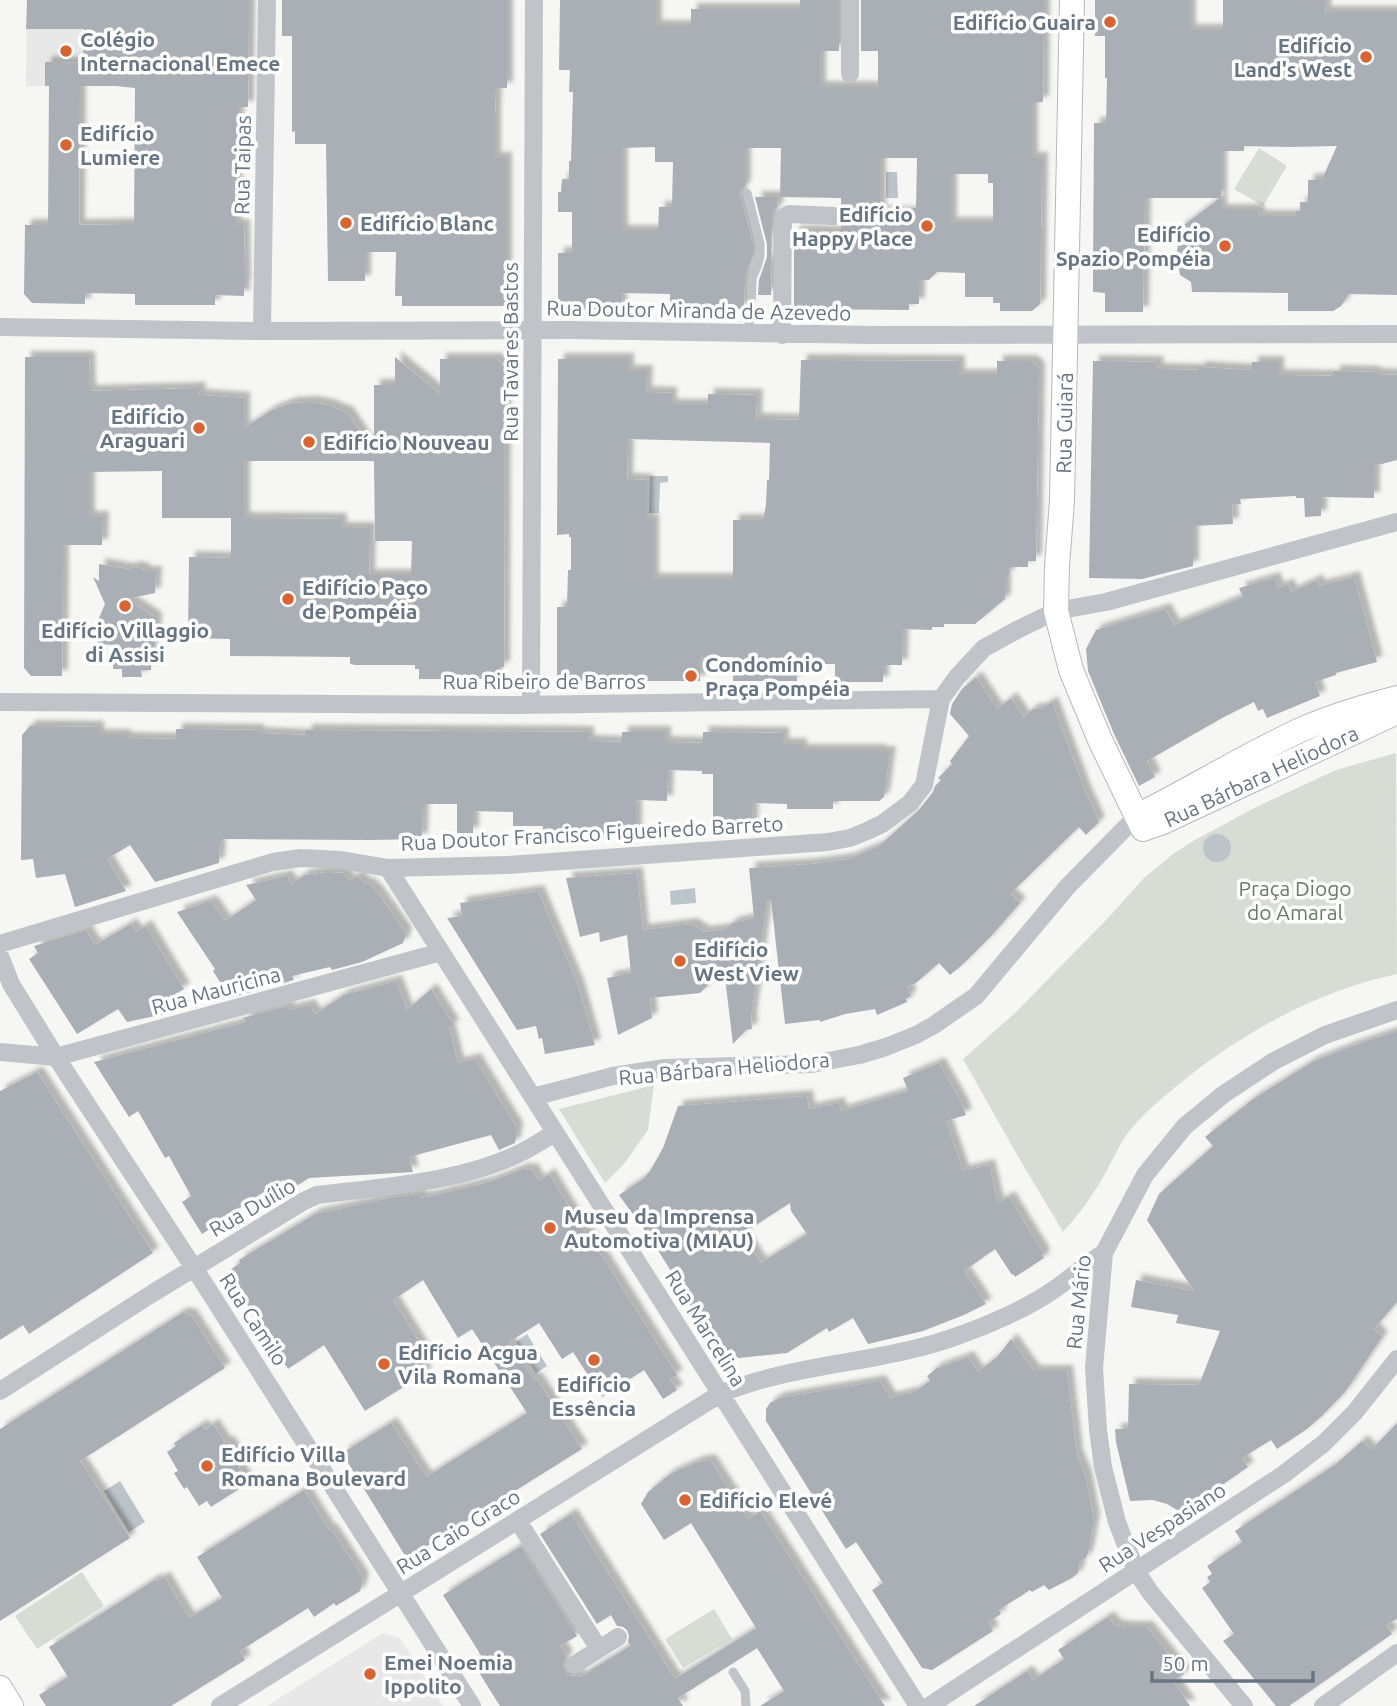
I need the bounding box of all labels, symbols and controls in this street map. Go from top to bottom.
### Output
place label: Edifício Guaira [953,10,1096,34]
marker: Edifício Guaira [1102,14,1118,30]
place label: Colégio Internacional Emece [80,27,280,75]
place label: Edifício Land's West [1234,33,1352,81]
marker: Colégio Internacional Emece [58,43,74,59]
marker: Edifício Land's West [1358,49,1374,65]
street label: Rua Taipas [229,115,255,215]
place label: Edifício Lumiere [80,121,160,169]
marker: Edifício Lumiere [58,137,74,153]
place label: Edifício Happy Place [792,202,913,250]
place label: Edifício Blanc [360,211,494,235]
marker: Edifício Blanc [338,215,354,231]
marker: Edifício Happy Place [919,218,935,234]
place label: Edifício Spazio Pompéia [1056,222,1211,270]
marker: Edifício Spazio Pompéia [1217,238,1233,254]
street label: Rua Tavares Bastos [498,262,522,442]
street label: Rua Doutor Miranda de Azevedo [546,295,852,325]
street label: Rua Guiará [1051,372,1077,474]
place label: Edifício Araguari [100,404,185,452]
marker: Edifício Araguari [191,420,207,436]
place label: Edifício Nouveau [323,430,489,454]
marker: Edifício Nouveau [301,434,317,450]
place label: Edifício Paço de Pompéia [302,575,428,623]
marker: Edifício Paço de Pompéia [280,591,296,607]
marker: Edifício Villaggio di Assisi [117,598,133,614]
place label: Edifício Villaggio di Assisi [41,618,209,666]
place label: Condomínio Praça Pompéia [705,652,850,700]
marker: Condomínio Praça Pompéia [683,668,699,684]
street label: Rua Ribeiro de Barros [442,669,646,693]
street label: Rua Bárbara Heliodora [1160,720,1362,832]
street label: Rua Doutor Francisco Figueiredo Barreto [400,811,784,855]
park label: Praça Diogo do Amaral [1238,876,1352,924]
place label: Edifício West View [694,937,800,985]
marker: Edifício West View [672,953,688,969]
street label: Rua Mauricina [149,961,283,1019]
street label: Rua Bárbara Heliodora [617,1047,831,1089]
street label: Rua Duílio [205,1173,299,1241]
place label: Museu da Imprensa Automotiva (MIAU) [564,1204,754,1252]
marker: Museu da Imprensa Automotiva (MIAU) [542,1220,558,1236]
street label: Rua Mário [1061,1253,1095,1351]
street label: Rua Marcelina [661,1266,751,1390]
street label: Rua Camilo [215,1268,293,1370]
place label: Edifício Acgua Vila Romana [398,1340,538,1388]
marker: Edifício Essência [586,1352,602,1368]
marker: Edifício Acgua Vila Romana [376,1356,392,1372]
place label: Edifício Essência [552,1372,636,1420]
place label: Edifício Villa Romana Boulevard [221,1442,406,1490]
marker: Edifício Villa Romana Boulevard [199,1458,215,1474]
street label: Rua Vespasiano [1094,1477,1230,1577]
street label: Rua Caio Graco [392,1483,524,1579]
place label: Edifício Elevé [699,1488,832,1512]
marker: Edifício Elevé [677,1492,693,1508]
scale bar [1152,1640,1313,1684]
place label: Emei Noemia Ippolito [384,1650,513,1698]
text: 50 m [1162,1651,1209,1675]
marker: Emei Noemia Ippolito [362,1666,378,1682]

